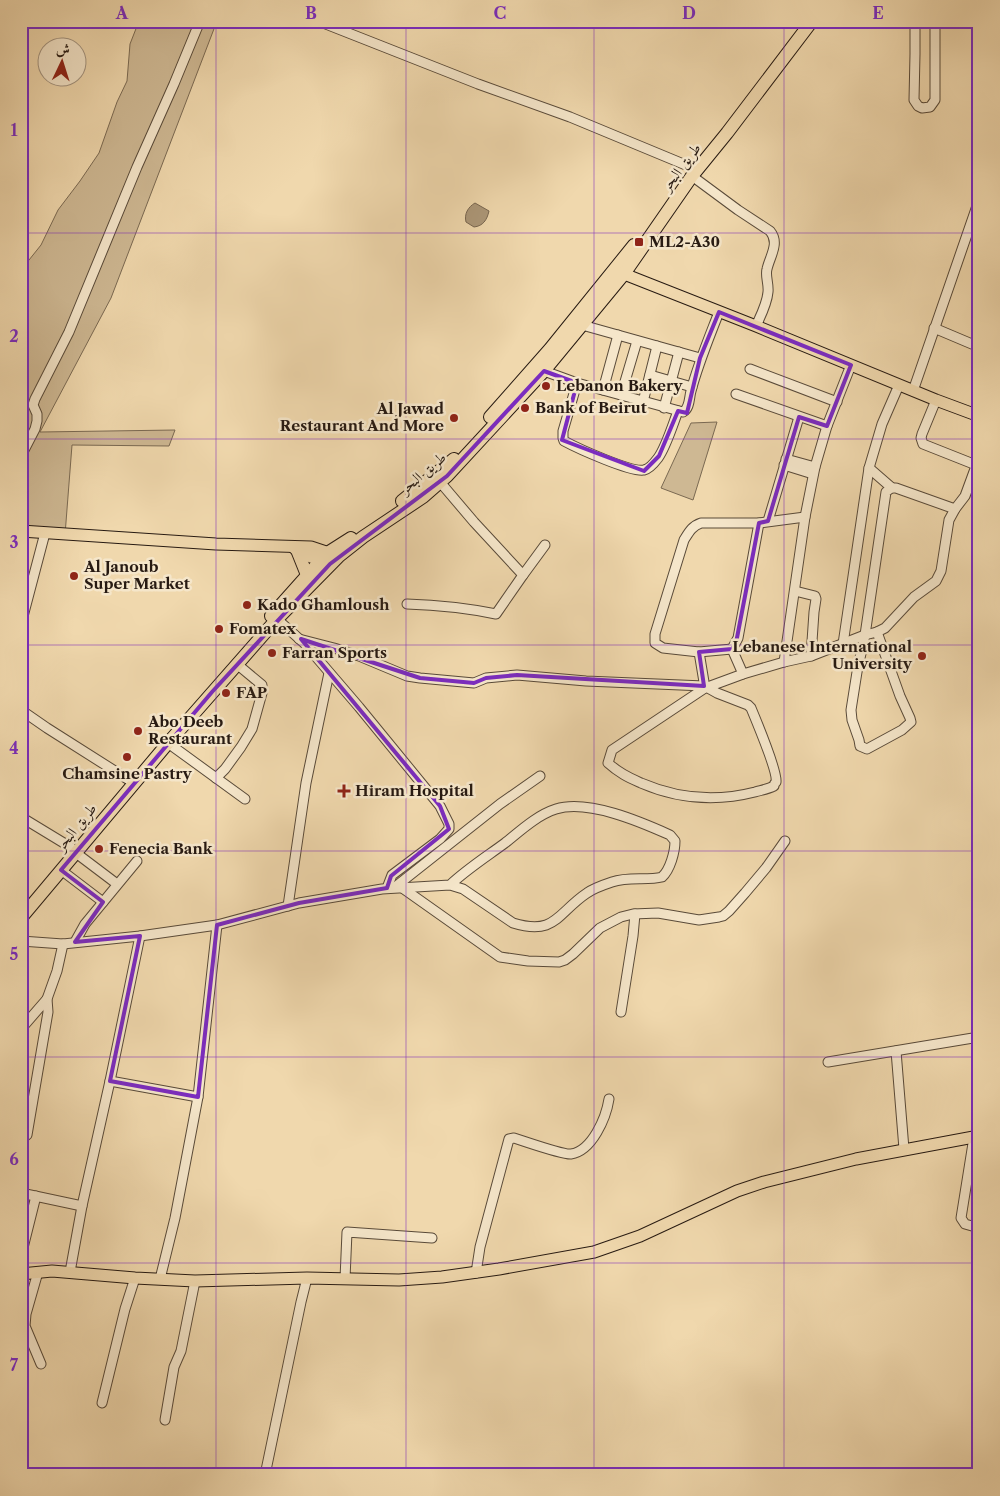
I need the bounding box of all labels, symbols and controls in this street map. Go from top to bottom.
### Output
text: A [115,3,129,23]
text: B [305,3,317,23]
text: C [494,3,506,23]
text: D [682,3,696,23]
text: E [872,3,884,23]
north arrow [38,38,88,88]
text: ش [55,40,71,59]
text: 1 [10,120,18,140]
street label: طريق البحر [655,139,706,197]
place label: ML2-A30 [649,232,720,251]
marker: ML2-A30 [633,236,645,248]
text: 2 [9,326,19,346]
place label: Lebanon Bakery [556,376,683,395]
marker: Lebanon Bakery [540,380,552,392]
place label: Bank of Beirut [535,398,647,417]
place label: Al Jawad Restaurant And More [280,399,444,435]
marker: Bank of Beirut [519,402,531,414]
marker: Al Jawad Restaurant And More [448,412,460,424]
street label: طريق البحر [394,448,451,500]
text: 3 [9,532,19,552]
place label: Al Janoub Super Market [83,557,190,593]
marker: Al Janoub Super Market [68,570,80,582]
place label: Kado Ghamloush [257,595,390,614]
marker: Kado Ghamloush [241,599,253,611]
place label: Fomatex [229,619,296,638]
marker: Fomatex [213,623,225,635]
place label: Lebanese International University [732,637,913,673]
place label: Farran Sports [282,643,387,662]
marker: Farran Sports [266,647,278,659]
marker: Lebanese International University [916,650,928,662]
place label: FAP [236,683,267,702]
marker: FAP [220,687,232,699]
place label: Abo Deeb Restaurant [147,712,232,748]
marker: Abo Deeb Restaurant [132,725,144,737]
text: 4 [9,738,19,758]
marker: Chamsine Pastry [121,751,133,763]
place label: Chamsine Pastry [62,764,192,783]
place label: Hiram Hospital [355,781,474,800]
marker: Hiram Hospital [337,784,351,798]
street label: طريق البحر [50,799,101,856]
place label: Fenecia Bank [109,839,214,858]
marker: Fenecia Bank [93,843,105,855]
text: 5 [10,944,19,964]
text: 6 [9,1149,19,1169]
text: 7 [10,1355,19,1375]

